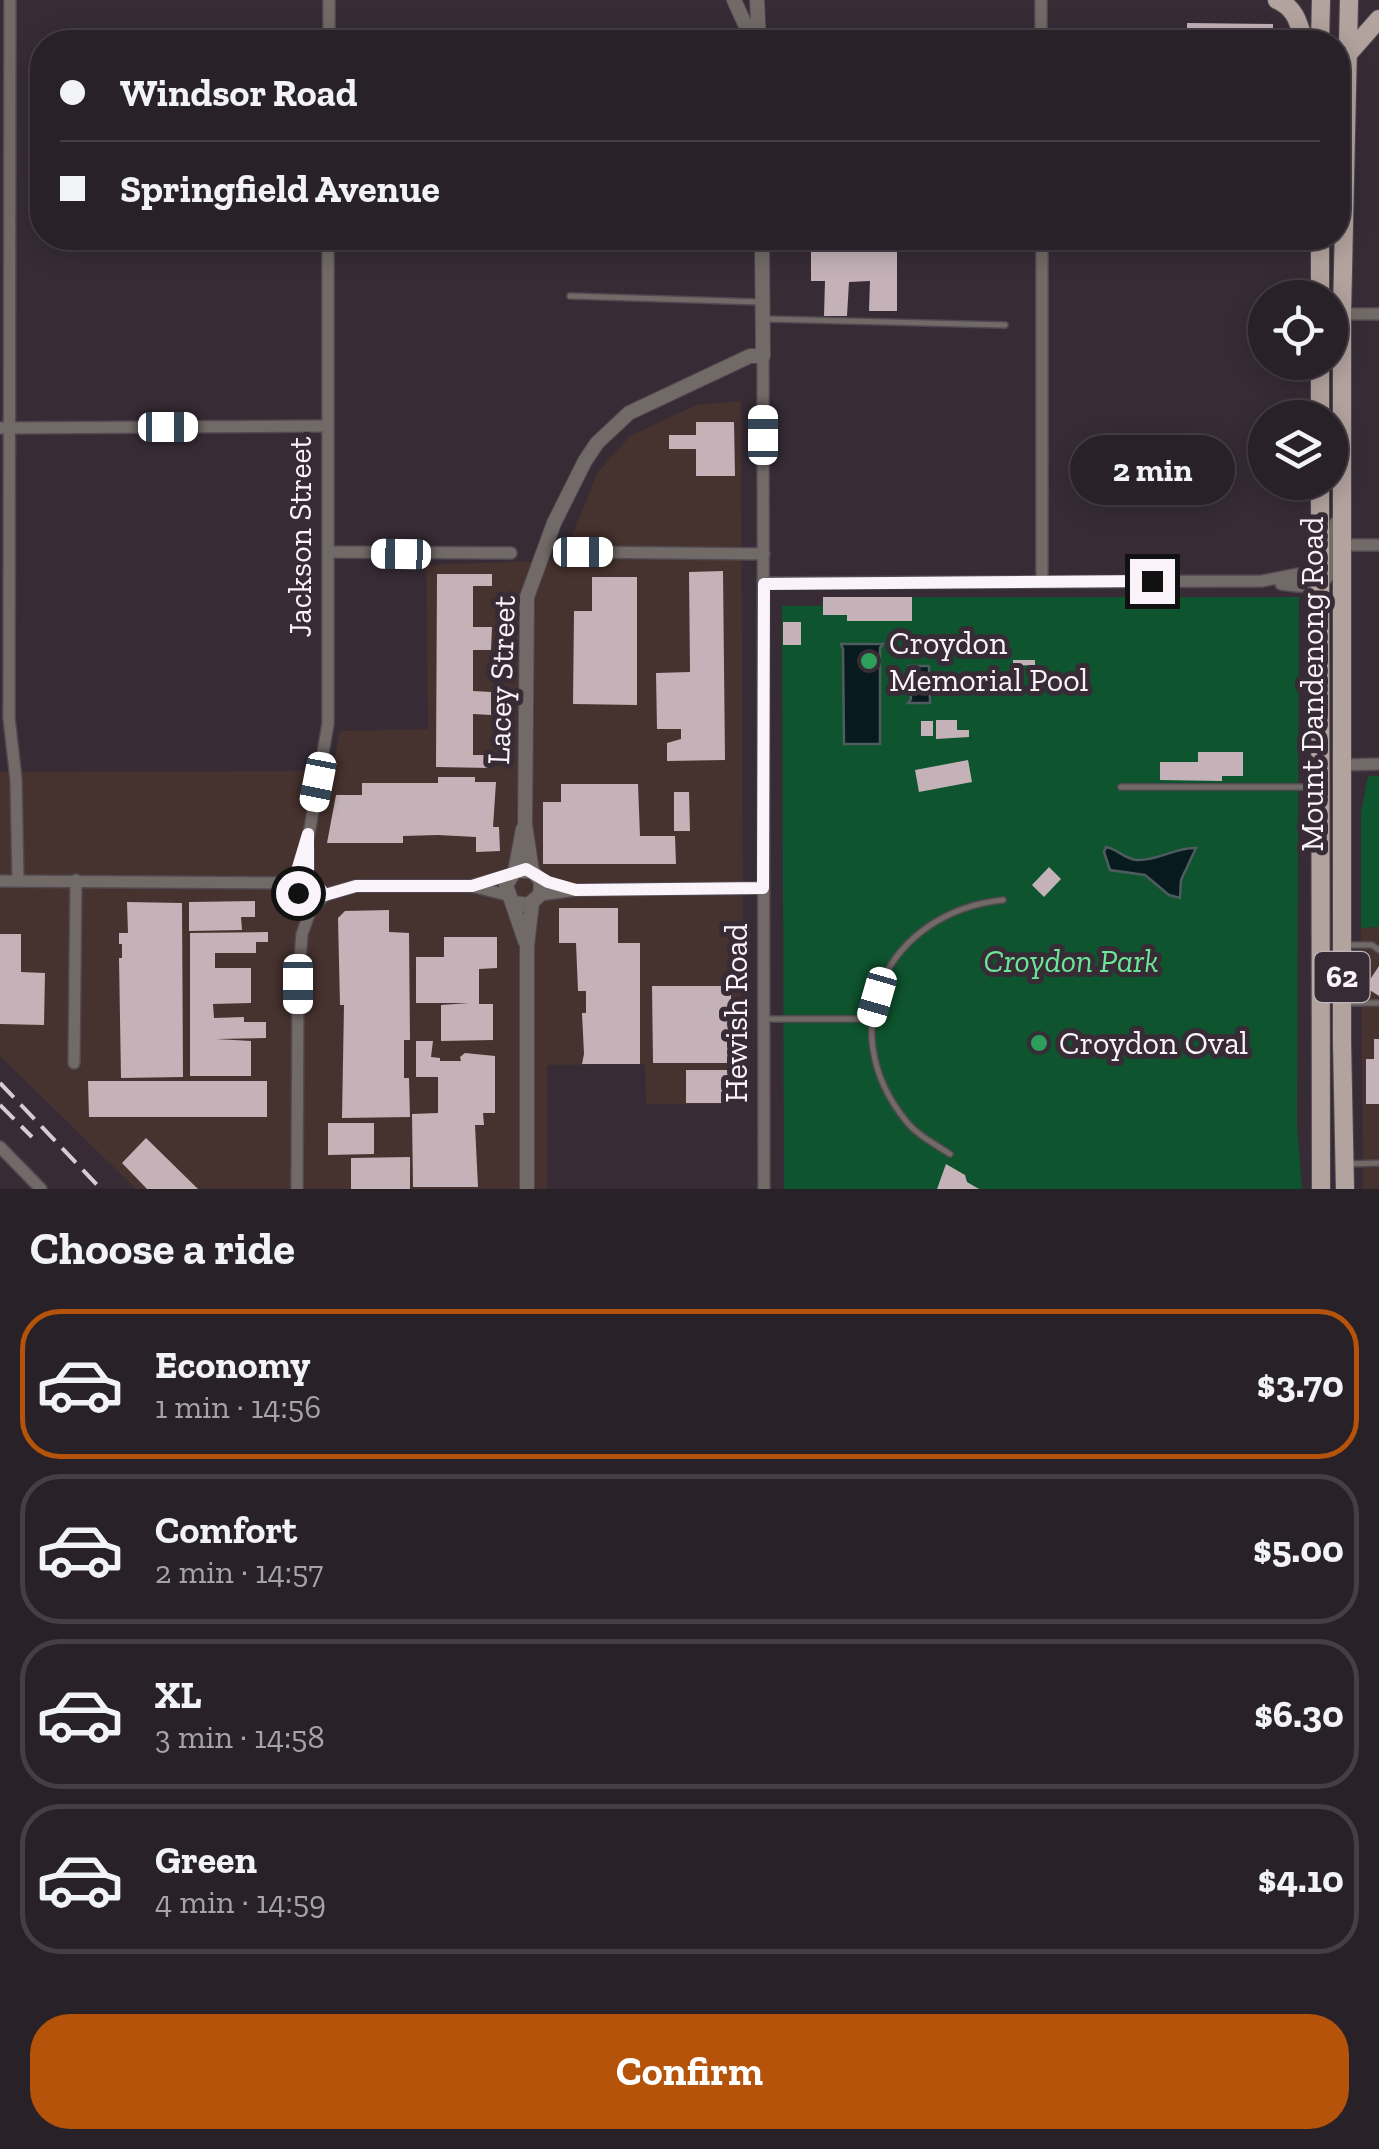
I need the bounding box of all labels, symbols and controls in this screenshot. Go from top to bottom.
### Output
text: Windsor Road [120,70,357,116]
text: Springfield Avenue [120,166,440,212]
map controls [1248,280,1348,500]
button: locate [1248,280,1348,380]
button: layers [1248,400,1348,500]
car [748,405,778,465]
car [138,412,198,442]
street label: Jackson Street [281,436,319,637]
callout: 2 min [1070,436,1234,506]
text: 2 min [1113,451,1192,489]
street label: Mount Dandenong Road [1293,516,1331,851]
car [553,537,613,567]
car [371,538,431,570]
route end [1130,559,1175,604]
street label: Lacey Street [479,595,523,765]
place label: Croydon Memorial Pool [889,624,1088,699]
marker: Croydon Memorial Pool [858,650,880,672]
car [298,750,338,814]
route start [276,871,321,916]
street label: Hewish Road [717,923,755,1103]
park label: Croydon Park [984,942,1158,980]
road number: 62 [1314,952,1370,1002]
car [283,954,313,1014]
car [854,964,900,1030]
place label: Croydon Oval [1059,1024,1248,1062]
marker: Croydon Oval [1028,1032,1050,1054]
text: Choose a ride [30,1222,295,1276]
icon: car [35,1339,125,1429]
text: Economy [155,1342,310,1388]
text: $3.70 [1257,1361,1344,1407]
text: 1 min · 14:56 [155,1388,321,1426]
icon: car [35,1504,125,1594]
text: Comfort [155,1507,297,1553]
text: $5.00 [1253,1526,1344,1572]
text: 2 min · 14:57 [155,1553,323,1591]
icon: car [35,1669,125,1759]
text: XL [155,1672,202,1718]
text: $6.30 [1254,1691,1344,1737]
text: 3 min · 14:58 [155,1718,325,1756]
icon: car [35,1834,125,1924]
text: Green [155,1837,257,1883]
text: $4.10 [1258,1856,1344,1902]
text: 4 min · 14:59 [155,1883,326,1921]
button: Confirm [30,2014,1349,2129]

